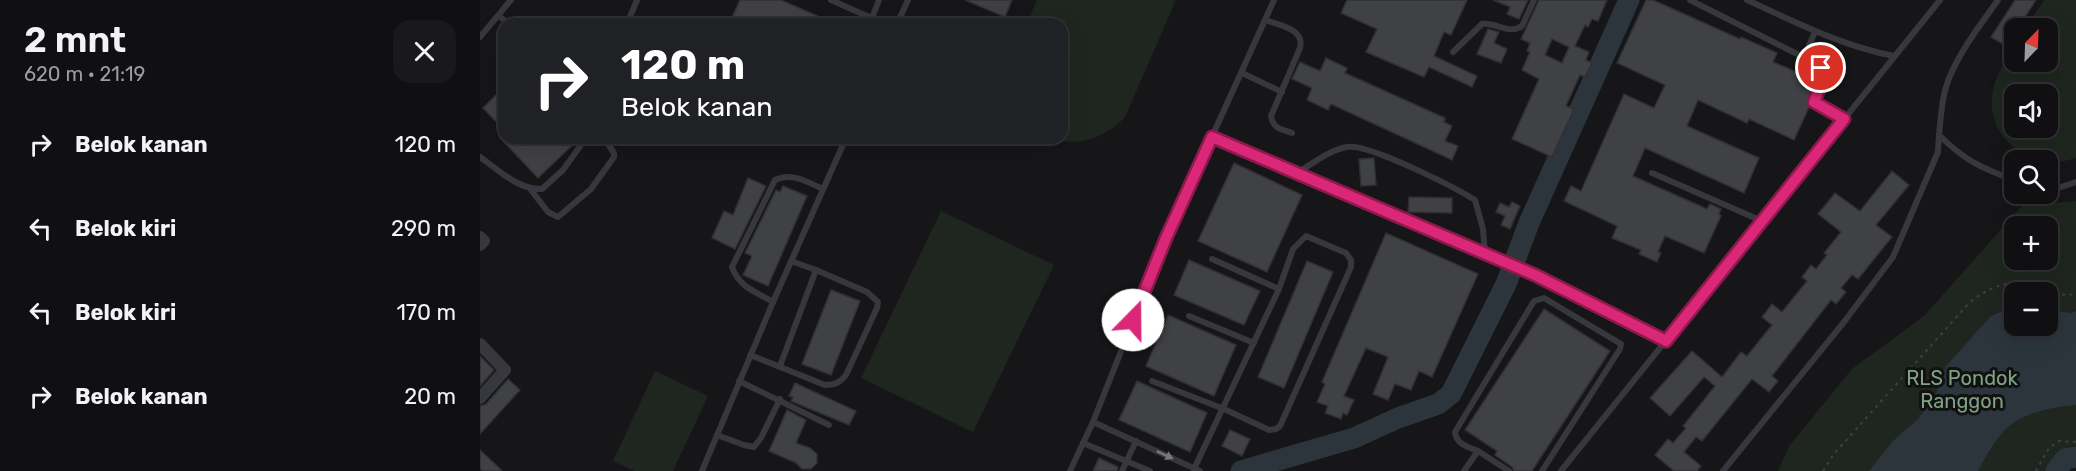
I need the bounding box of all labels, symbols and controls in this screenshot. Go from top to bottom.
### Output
text: 2 mnt [24,18,126,61]
north arrow [2004,18,2058,72]
map controls [2004,18,2058,336]
button: close [393,20,456,83]
text: 120 m [621,40,745,90]
icon: right [522,42,600,120]
pin [1795,42,1846,93]
icon: arrive [1804,51,1837,84]
text: 620 m · 21:19 [24,62,145,86]
button: sound [2004,84,2058,138]
text: Belok kanan [621,91,773,123]
icon: right [24,128,57,161]
text: Belok kanan [75,131,208,158]
text: 120 m [395,131,456,158]
button: search [2004,150,2058,204]
icon: left [24,212,57,245]
text: Belok kiri [75,215,176,242]
text: 290 m [391,215,456,242]
button: + [2004,216,2058,270]
button: − [2004,282,2058,336]
position arrow [1101,288,1165,352]
icon: left [24,296,57,329]
text: Belok kiri [75,299,176,326]
text: 170 m [396,299,456,326]
park label: RLS Pondok Ranggon [1906,366,2019,413]
icon: right [24,380,57,413]
text: Belok kanan [75,383,208,410]
text: 20 m [404,383,456,410]
one-way arrow [1156,450,1174,460]

